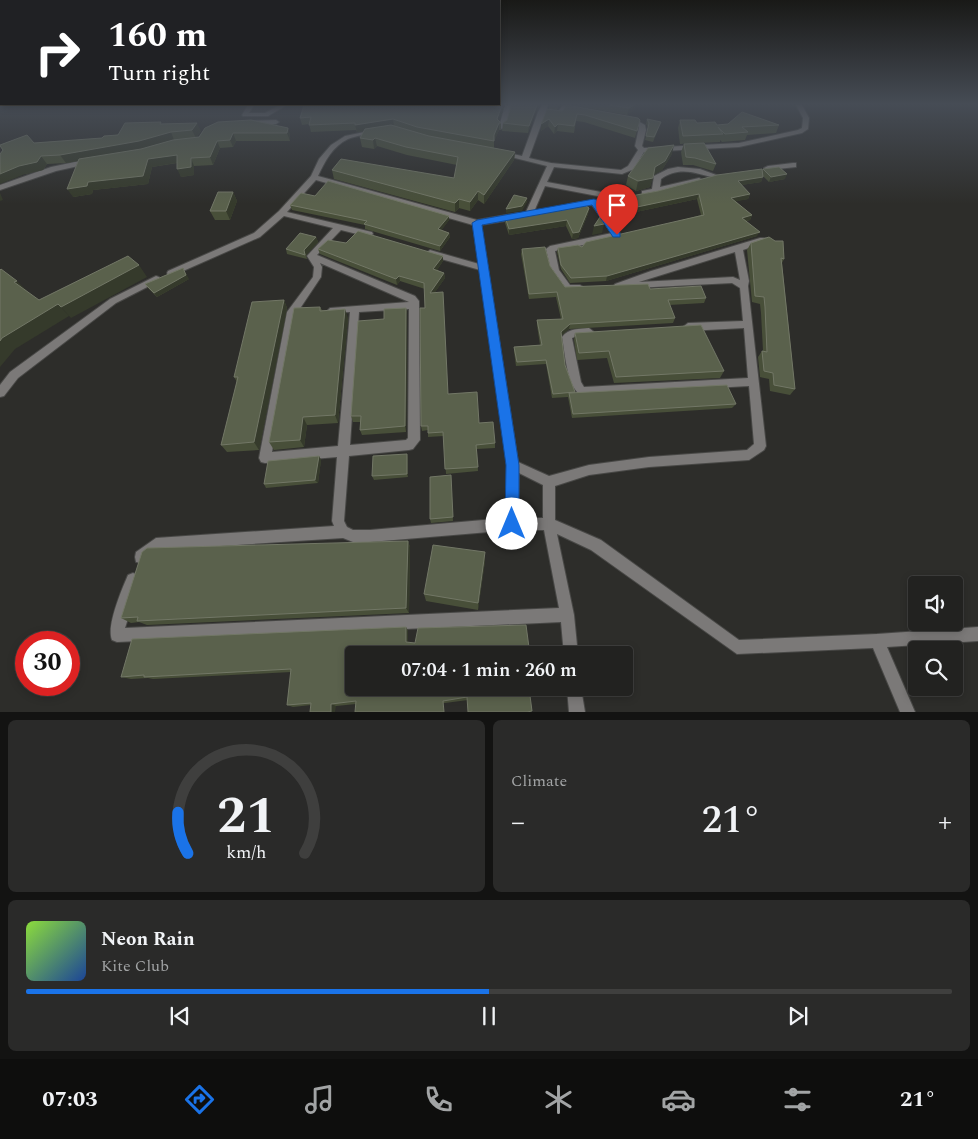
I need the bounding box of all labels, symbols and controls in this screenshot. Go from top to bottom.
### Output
text: 160 m [108,9,207,62]
icon: right [25,20,90,85]
text: Turn right [108,57,210,90]
pin [596,184,638,235]
icon: arrive [603,191,631,219]
position arrow [485,497,537,549]
map controls [908,576,963,696]
button: sound [908,576,963,631]
speed limit sign: 30 [15,631,80,696]
button: search [908,641,963,696]
text: 07:04 · 1 min · 260 m [401,656,577,685]
text: Climate [511,769,567,793]
text: 21 [217,777,276,856]
text: 21° [702,792,761,850]
text: − [511,801,525,844]
text: + [938,801,952,844]
text: km/h [226,839,267,866]
text: Neon Rain [101,925,195,954]
text: Kite Club [101,954,169,978]
icon: previous [166,1002,194,1030]
icon: pause [475,1002,503,1030]
icon: next [784,1002,812,1030]
icon: directions [182,1082,217,1117]
icon: music [302,1082,337,1117]
icon: phone [421,1082,456,1117]
icon: climate [541,1082,576,1117]
icon: car [661,1082,696,1117]
icon: filters [780,1082,815,1117]
text: 07:03 [42,1083,98,1116]
text: 21° [900,1083,936,1116]

